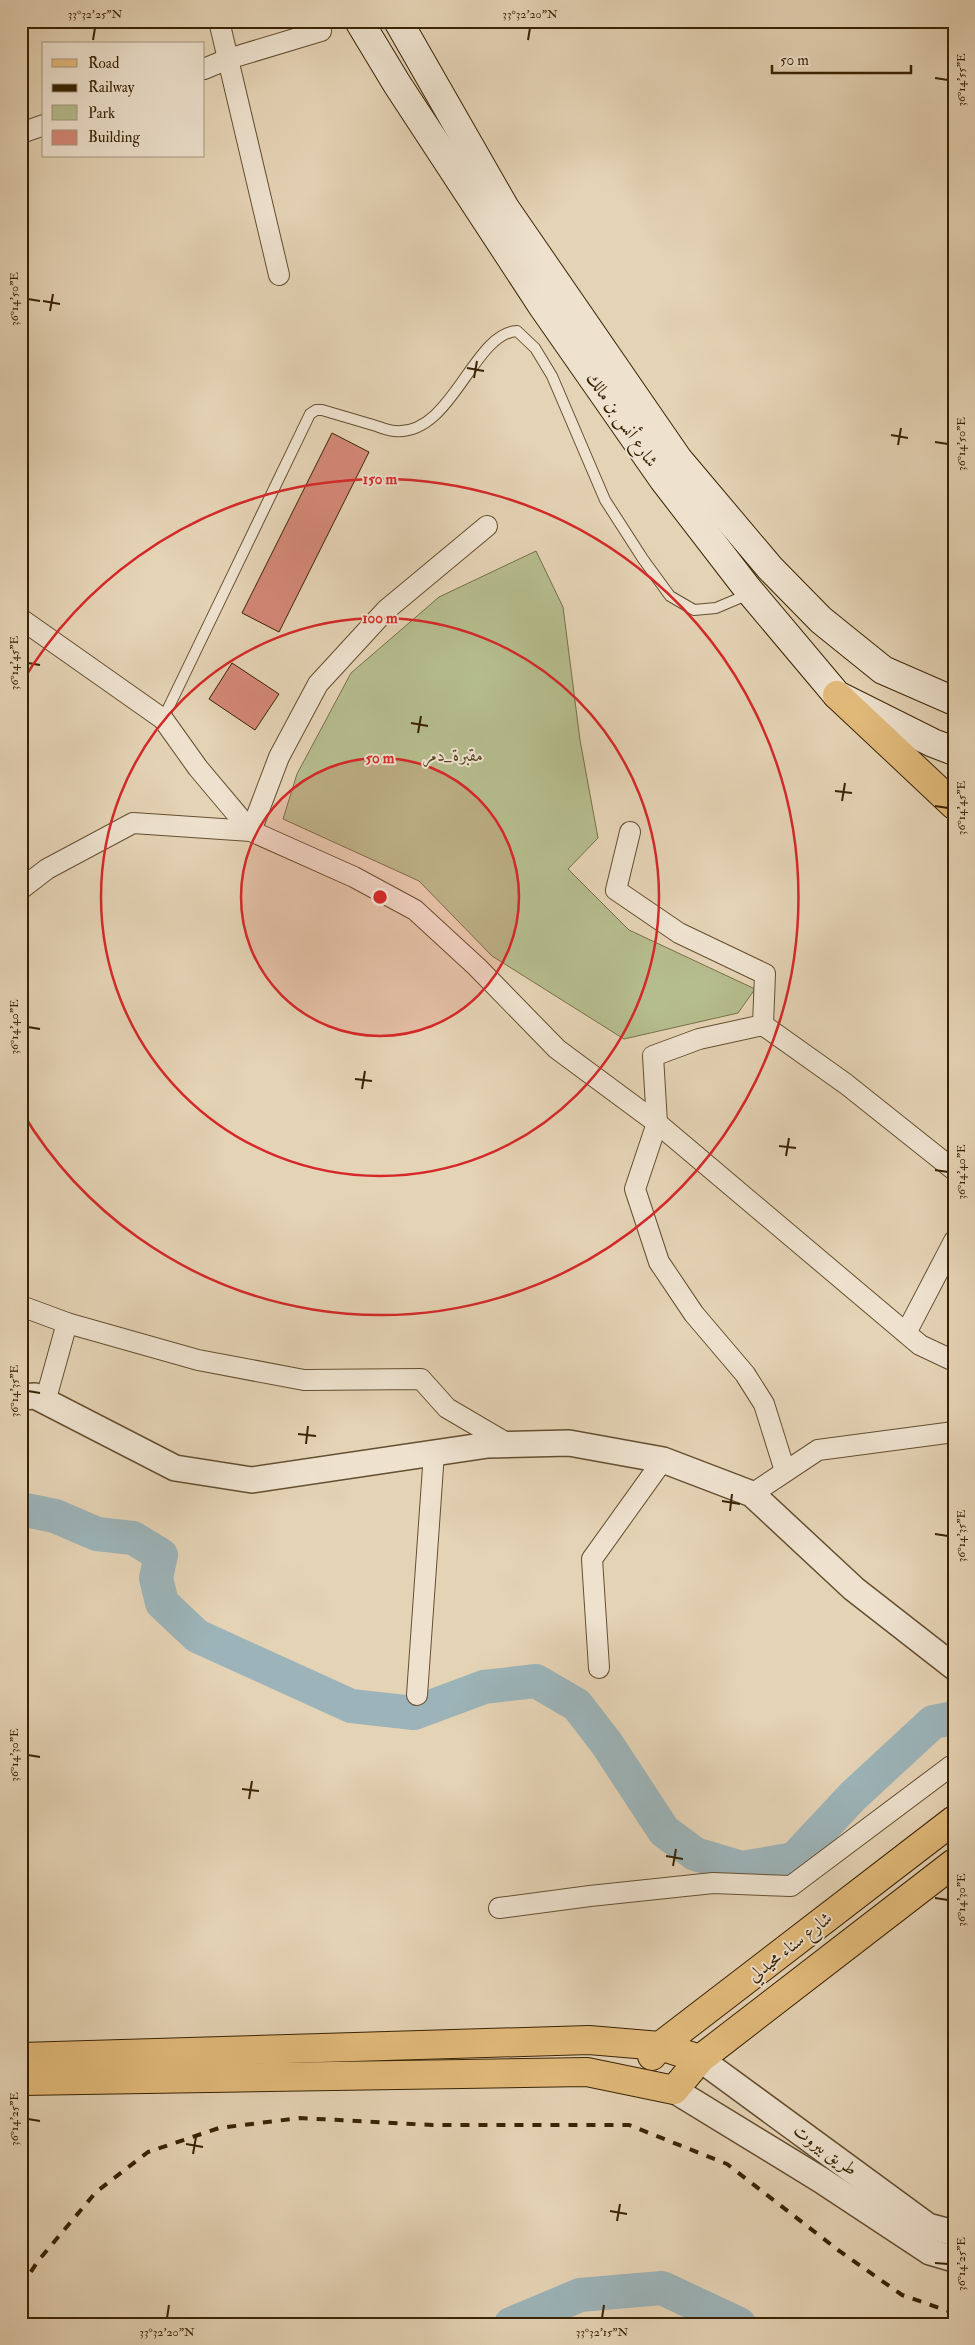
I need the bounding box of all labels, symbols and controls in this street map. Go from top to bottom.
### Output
text: 33°32'25"N [68,7,123,22]
text: 33°32'20"N [502,7,558,22]
legend [42,42,205,158]
scale bar [772,42,911,74]
text: 50 m [780,51,809,70]
text: 36°14'55"E [954,53,969,107]
text: Road [88,54,120,73]
text: Railway [88,78,135,97]
text: Park [88,104,115,123]
text: Building [88,128,140,147]
text: 36°14'50"E [7,272,22,326]
street label: شارع أنس بن مالك [578,367,665,474]
text: 36°14'50"E [954,417,969,471]
text: 150 m [363,470,397,489]
text: 100 m [362,609,398,628]
text: 36°14'45"E [7,635,22,690]
park label: مقبرة_دمر [423,744,483,768]
text: 50 m [366,749,395,768]
text: 36°14'45"E [954,780,969,835]
centre of rings [371,888,389,906]
text: 36°14'40"E [7,999,22,1055]
text: 36°14'40"E [954,1144,969,1200]
text: 36°14'35"E [7,1364,22,1417]
text: 36°14'35"E [954,1509,969,1562]
text: 36°14'30"E [7,1728,22,1782]
text: 36°14'30"E [954,1873,969,1927]
street label: شارع سناء محيدلي [743,1907,839,1990]
text: 36°14'25"E [7,2092,22,2146]
street label: طريق بيروت [788,2119,862,2181]
text: 36°14'25"E [954,2237,969,2291]
text: 33°32'20"N [139,2325,195,2340]
text: 33°32'15"N [576,2325,629,2340]

